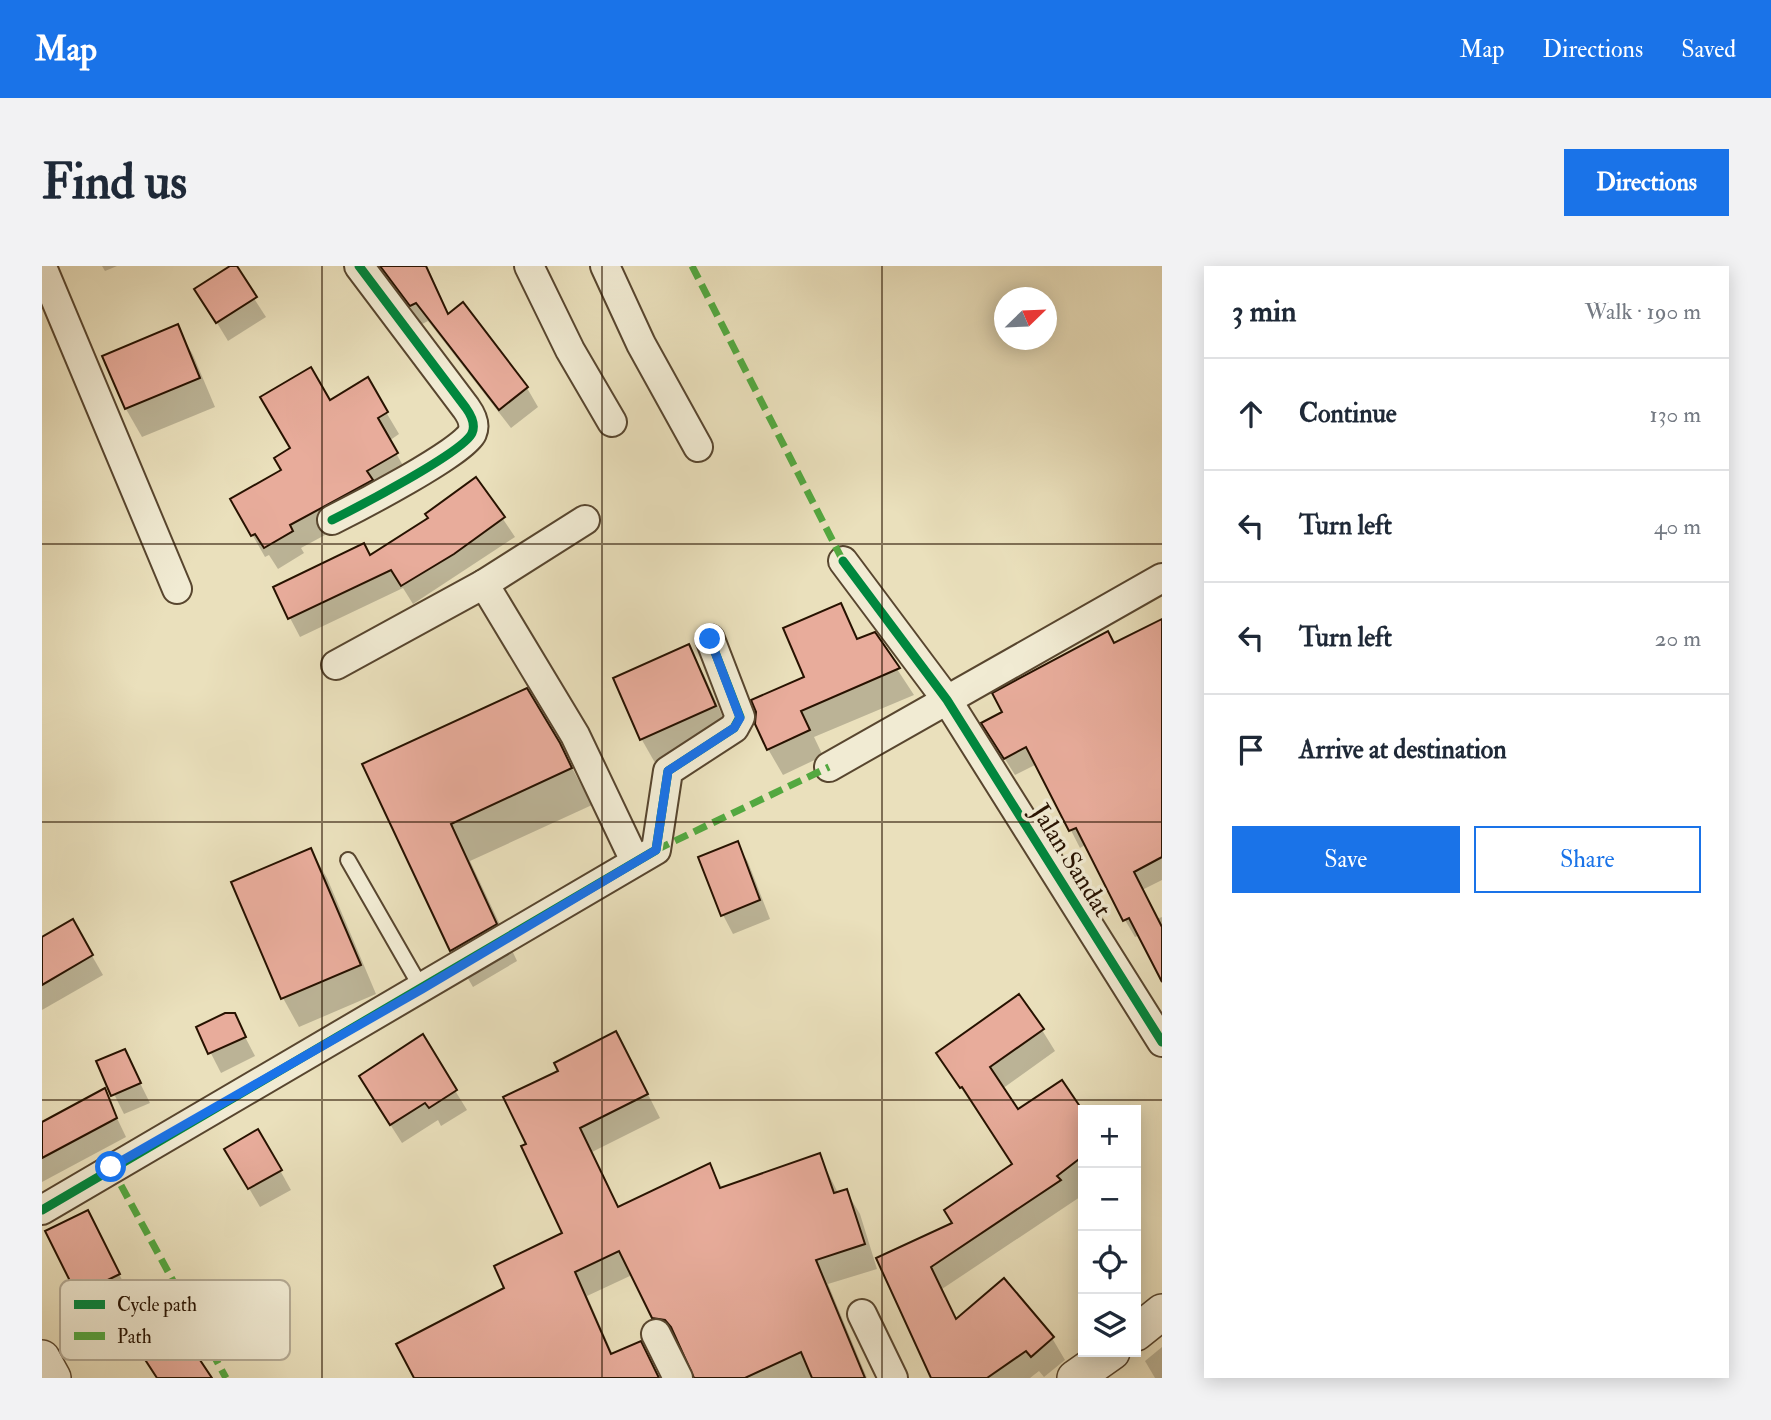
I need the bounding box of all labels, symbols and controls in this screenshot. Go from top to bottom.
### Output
text: Map [35,29,97,70]
text: Map [1459,34,1504,65]
text: Directions [1542,34,1643,65]
text: Saved [1681,34,1736,65]
button: Directions [1564,149,1729,216]
text: Find us [42,152,187,213]
north arrow [994,287,1057,350]
text: 3 min [1232,293,1297,330]
text: Walk · 190 m [1585,297,1701,326]
icon: ahead [1232,395,1270,433]
text: Continue [1299,398,1397,430]
text: 130 m [1649,400,1701,429]
icon: left [1232,507,1270,545]
text: Turn left [1299,510,1392,542]
text: 40 m [1654,512,1701,541]
icon: left [1232,619,1270,657]
text: Turn left [1299,622,1392,654]
route end [694,623,725,654]
text: 20 m [1655,624,1701,653]
icon: arrive [1232,731,1270,769]
text: Arrive at destination [1299,734,1507,766]
street label: Jalan Sandat [1023,797,1118,923]
button: Save [1232,826,1460,893]
button: Share [1474,826,1701,893]
map controls [1078,1105,1141,1357]
button: + [1078,1105,1141,1168]
route start [95,1151,126,1182]
button: − [1078,1168,1141,1231]
button: locate [1078,1231,1141,1294]
legend [60,1280,290,1360]
text: Cycle path [117,1293,197,1318]
button: layers [1078,1294,1141,1357]
text: Path [117,1325,152,1349]

